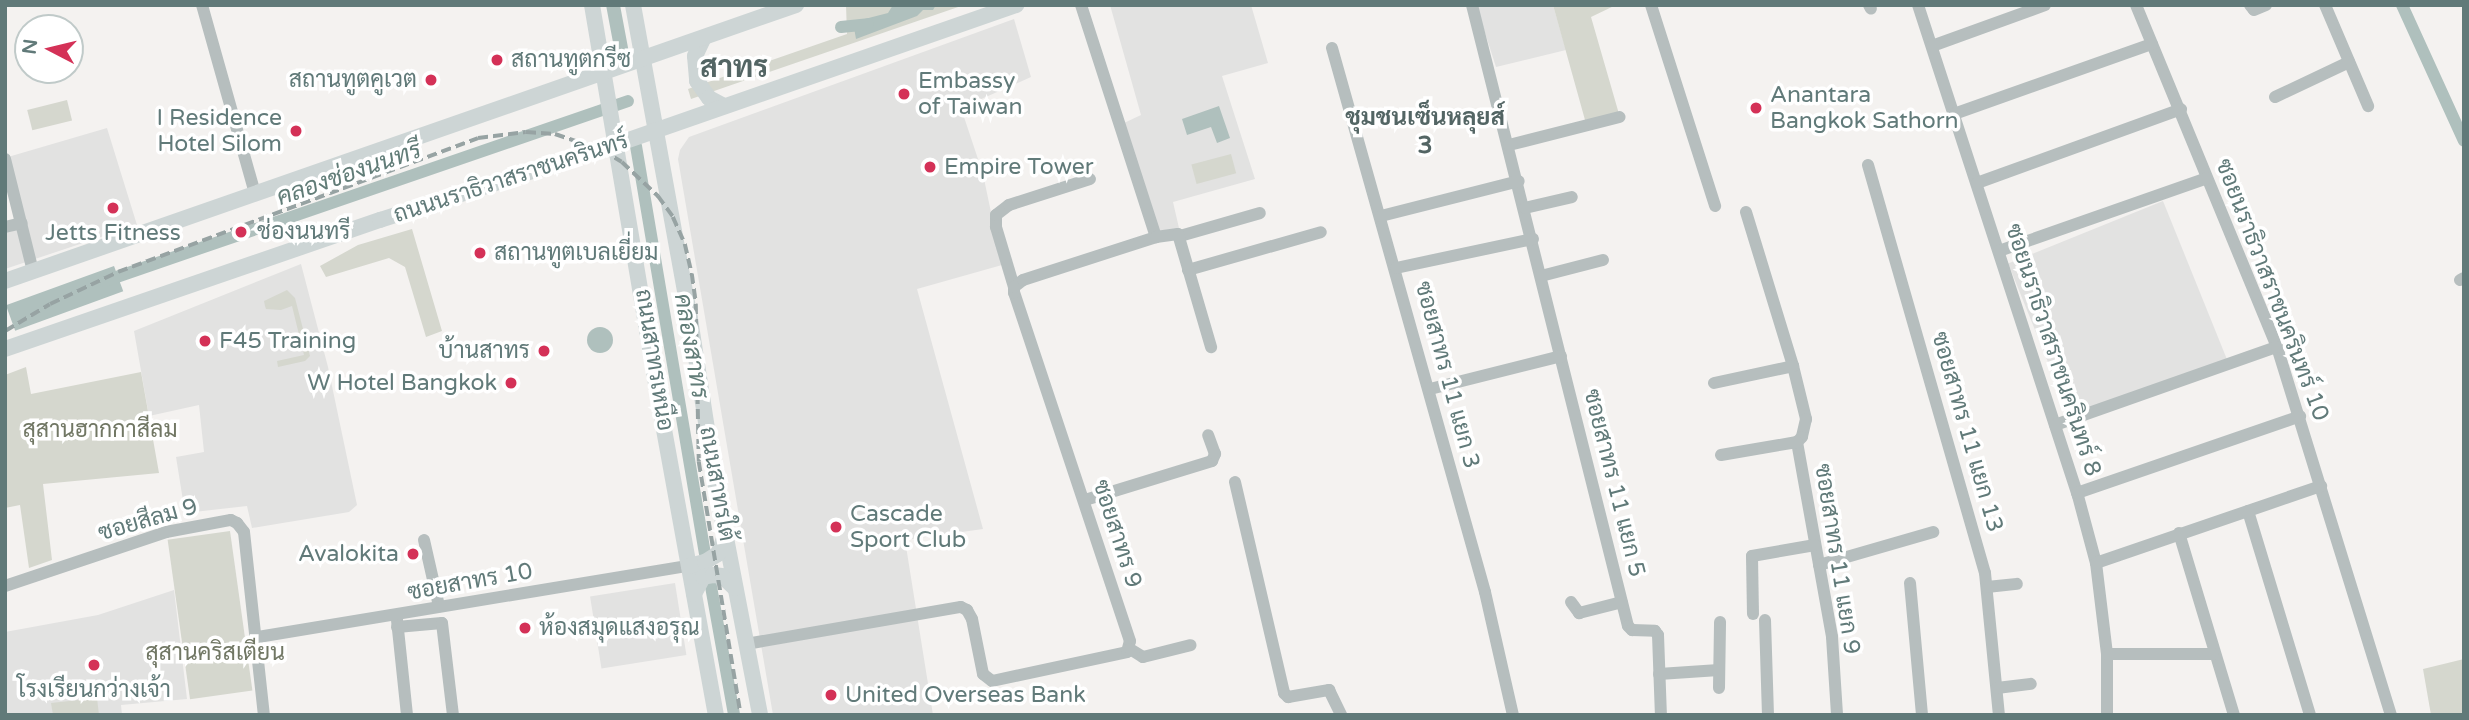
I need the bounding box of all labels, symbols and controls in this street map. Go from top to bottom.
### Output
north arrow [14,14,84,84]
text: N [18,38,42,56]
place label: สถานทูตกรีซ [511,46,631,74]
district label: สาทร [700,50,768,86]
marker: สถานทูตกรีซ [489,52,505,68]
place label: สถานทูตคูเวต [289,66,417,94]
place label: Embassy of Taiwan [918,67,1022,121]
marker: สถานทูตคูเวต [423,72,439,88]
place label: Anantara Bangkok Sathorn [1770,81,1959,135]
marker: Embassy of Taiwan [896,86,912,102]
marker: Anantara Bangkok Sathorn [1748,100,1764,116]
place label: I Residence Hotel Silom [157,104,282,158]
district label: ชุมชนเซ็นหลุยส์ 3 [1345,104,1505,160]
marker: I Residence Hotel Silom [288,123,304,139]
street label: ถนนนราธิวาสราชนครินทร์ [390,127,632,229]
water label: คลองช่องนนทรี [273,136,425,212]
place label: Empire Tower [944,153,1094,181]
street label: ซอยนราธิวาสราชนครินทร์ 10 [2209,155,2335,425]
marker: Empire Tower [922,159,938,175]
marker: Jetts Fitness [105,200,121,216]
place label: ช่องนนทรี [257,218,350,246]
place label: Jetts Fitness [45,219,181,247]
street label: ซอยนราธิวาสราชนครินทร์ 8 [1999,220,2107,480]
marker: ช่องนนทรี [231,222,251,242]
place label: สถานทูตเบลเยี่ยม [494,239,658,267]
marker: สถานทูตเบลเยี่ยม [472,245,488,261]
street label: ซอยสาทร 11 แยก 3 [1409,278,1485,472]
street label: ถนนสาทรเหนือ [629,287,679,433]
water label: คลองสาทร [668,291,714,401]
place label: F45 Training [219,327,356,355]
street label: ซอยสาทร 11 แยก 13 [1925,329,2009,535]
marker: F45 Training [197,333,213,349]
place label: บ้านสาทร [439,337,530,365]
marker: บ้านสาทร [536,343,552,359]
place label: W Hotel Bangkok [307,369,497,397]
marker: W Hotel Bangkok [503,375,519,391]
street label: ซอยสาทร 11 แยก 5 [1577,386,1651,580]
park label: สุสานฮากกาสีลม [22,416,178,444]
street label: ถนนสาทรใต้ [693,424,741,544]
street label: ซอยสาทร 11 แยก 9 [1808,462,1866,656]
street label: ซอยสาทร 9 [1087,476,1147,592]
street label: ซอยสีลม 9 [95,493,201,547]
place label: Cascade Sport Club [850,500,966,554]
marker: Cascade Sport Club [828,519,844,535]
place label: Avalokita [298,540,399,568]
marker: Avalokita [405,546,421,562]
street label: ซอยสาทร 10 [405,557,535,607]
place label: ห้องสมุดแสงอรุณ [539,614,699,642]
marker: ห้องสมุดแสงอรุณ [517,620,533,636]
park label: สุสานคริสเตียน [145,639,285,667]
marker: โรงเรียนกว่างเจ้า [86,657,102,673]
place label: โรงเรียนกว่างเจ้า [17,676,171,704]
place label: United Overseas Bank [845,681,1086,709]
marker: United Overseas Bank [823,687,839,703]

